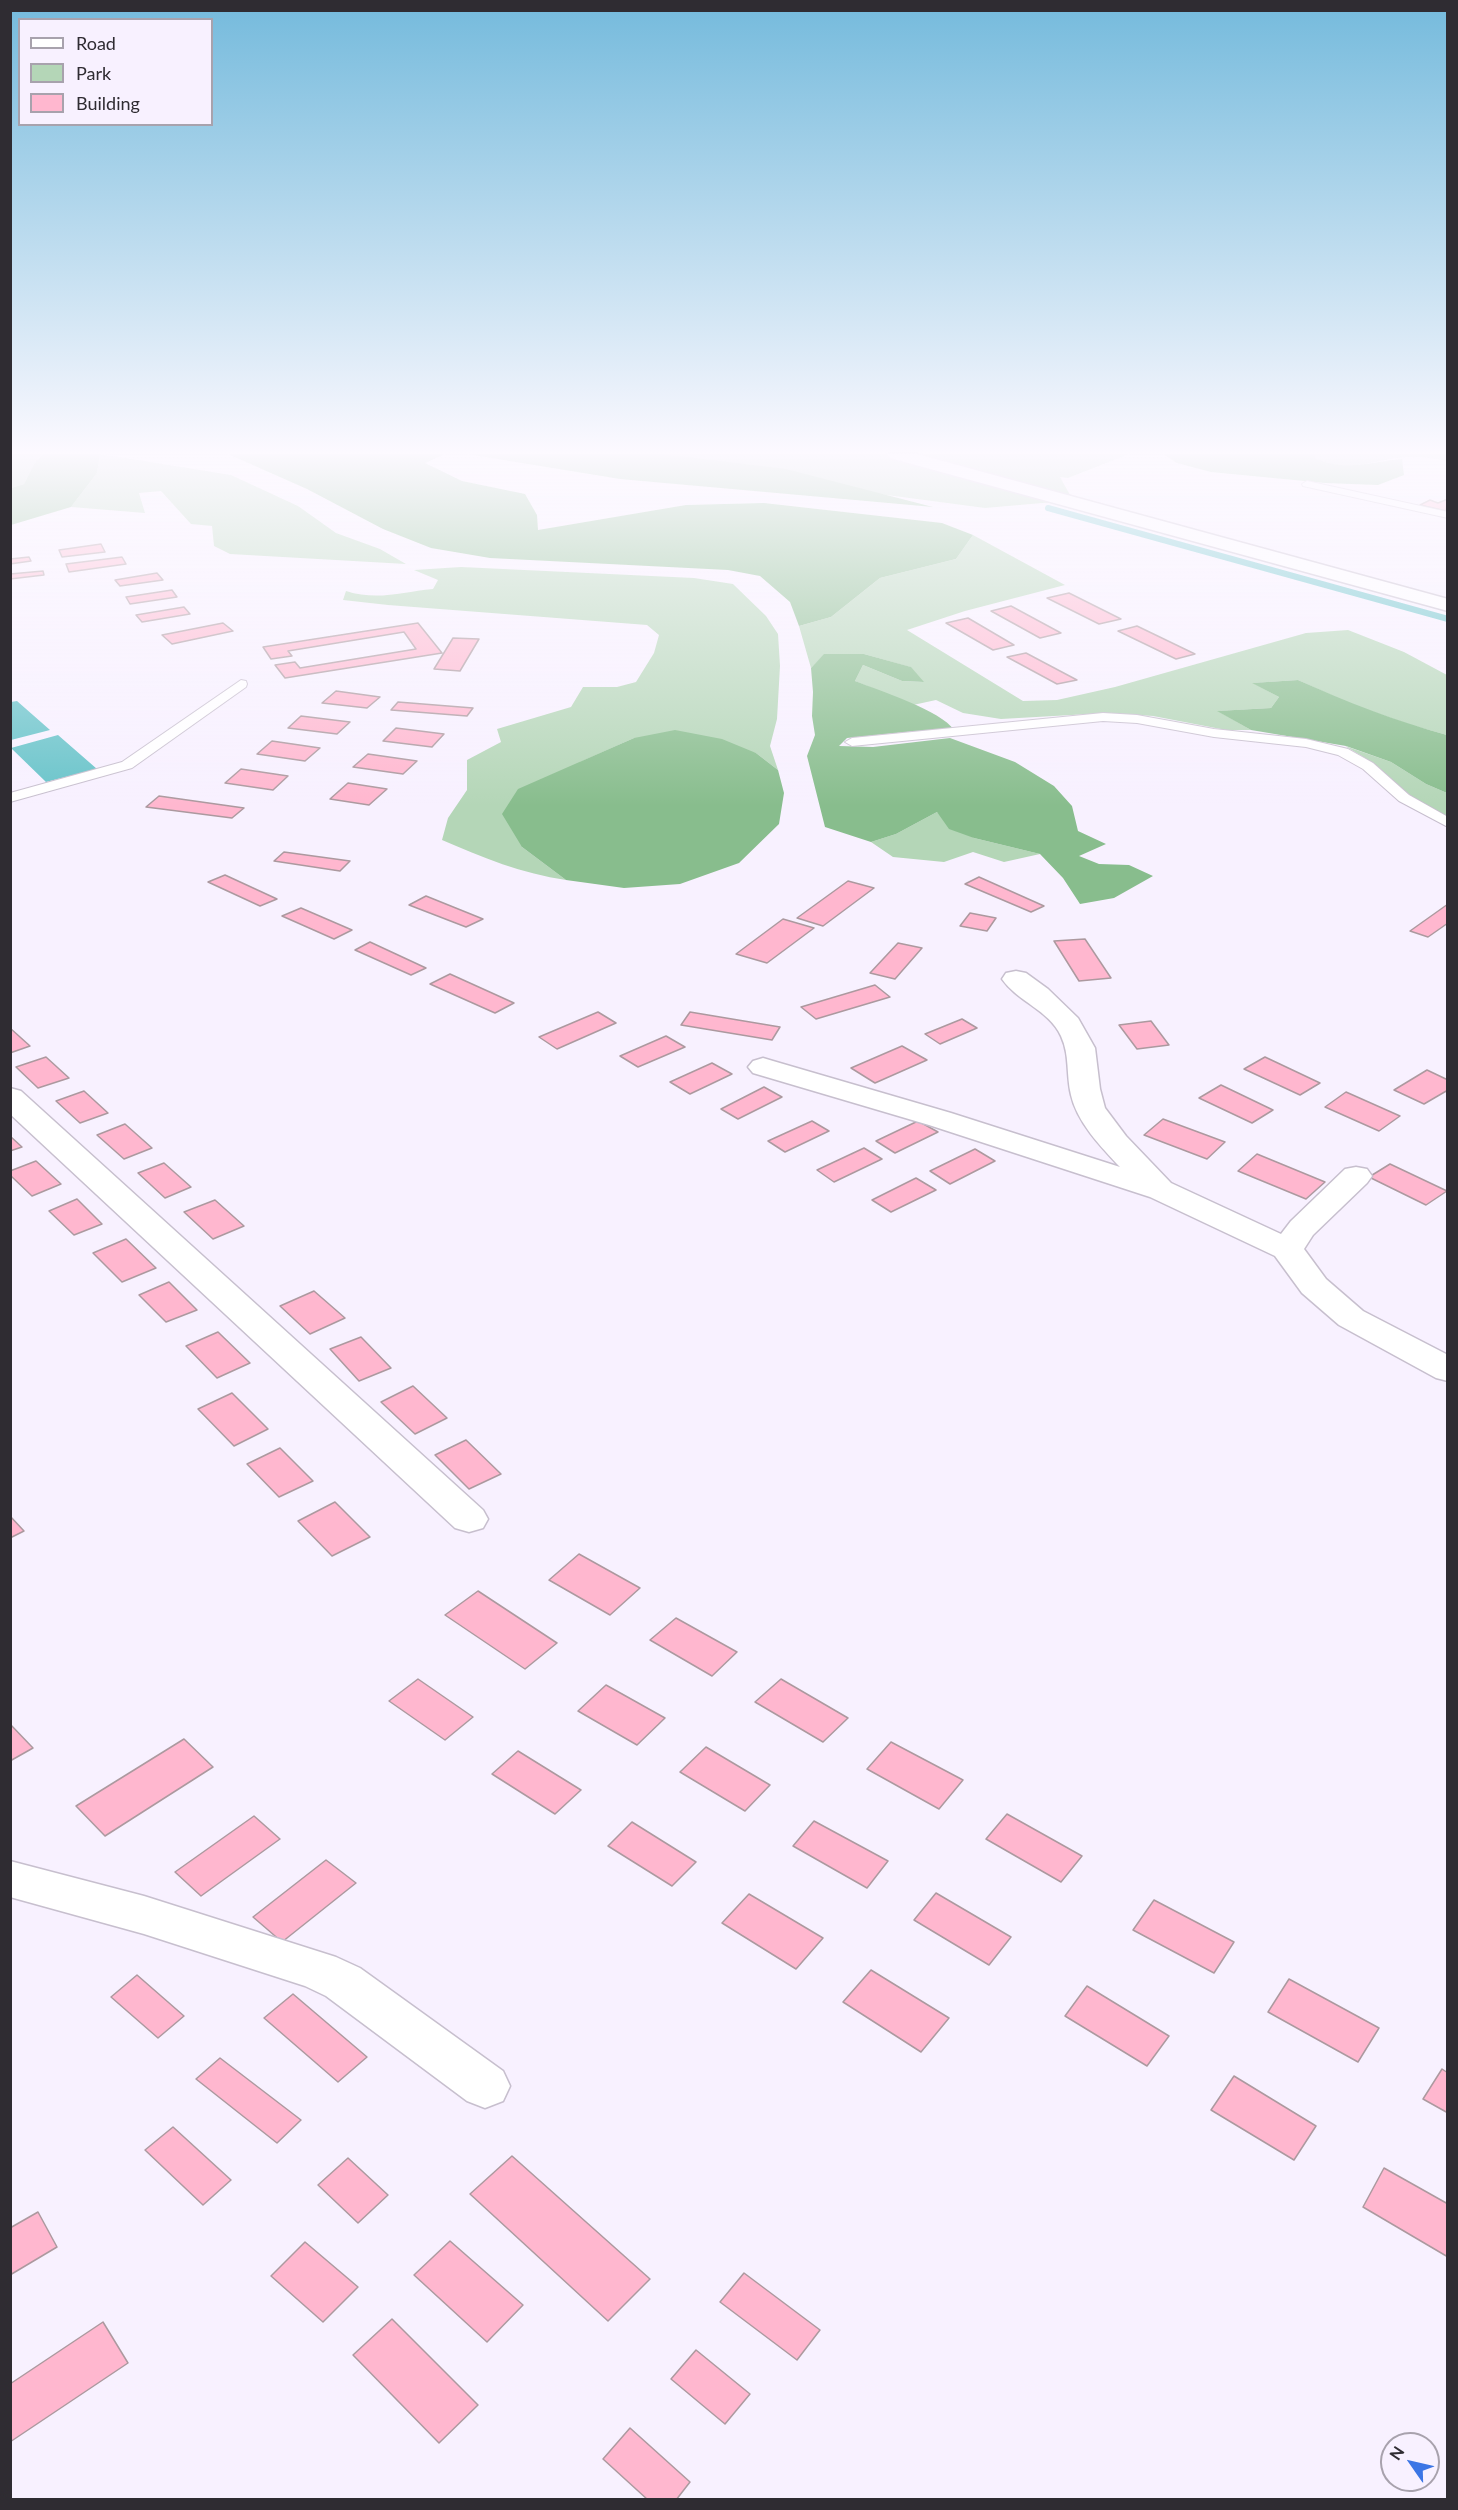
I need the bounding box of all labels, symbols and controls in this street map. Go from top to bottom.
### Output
legend [18,18,213,126]
text: Road [76,32,116,54]
text: Park [76,62,111,84]
text: Building [76,92,140,114]
north arrow [1380,2432,1440,2492]
text: N [1385,2442,1408,2463]

